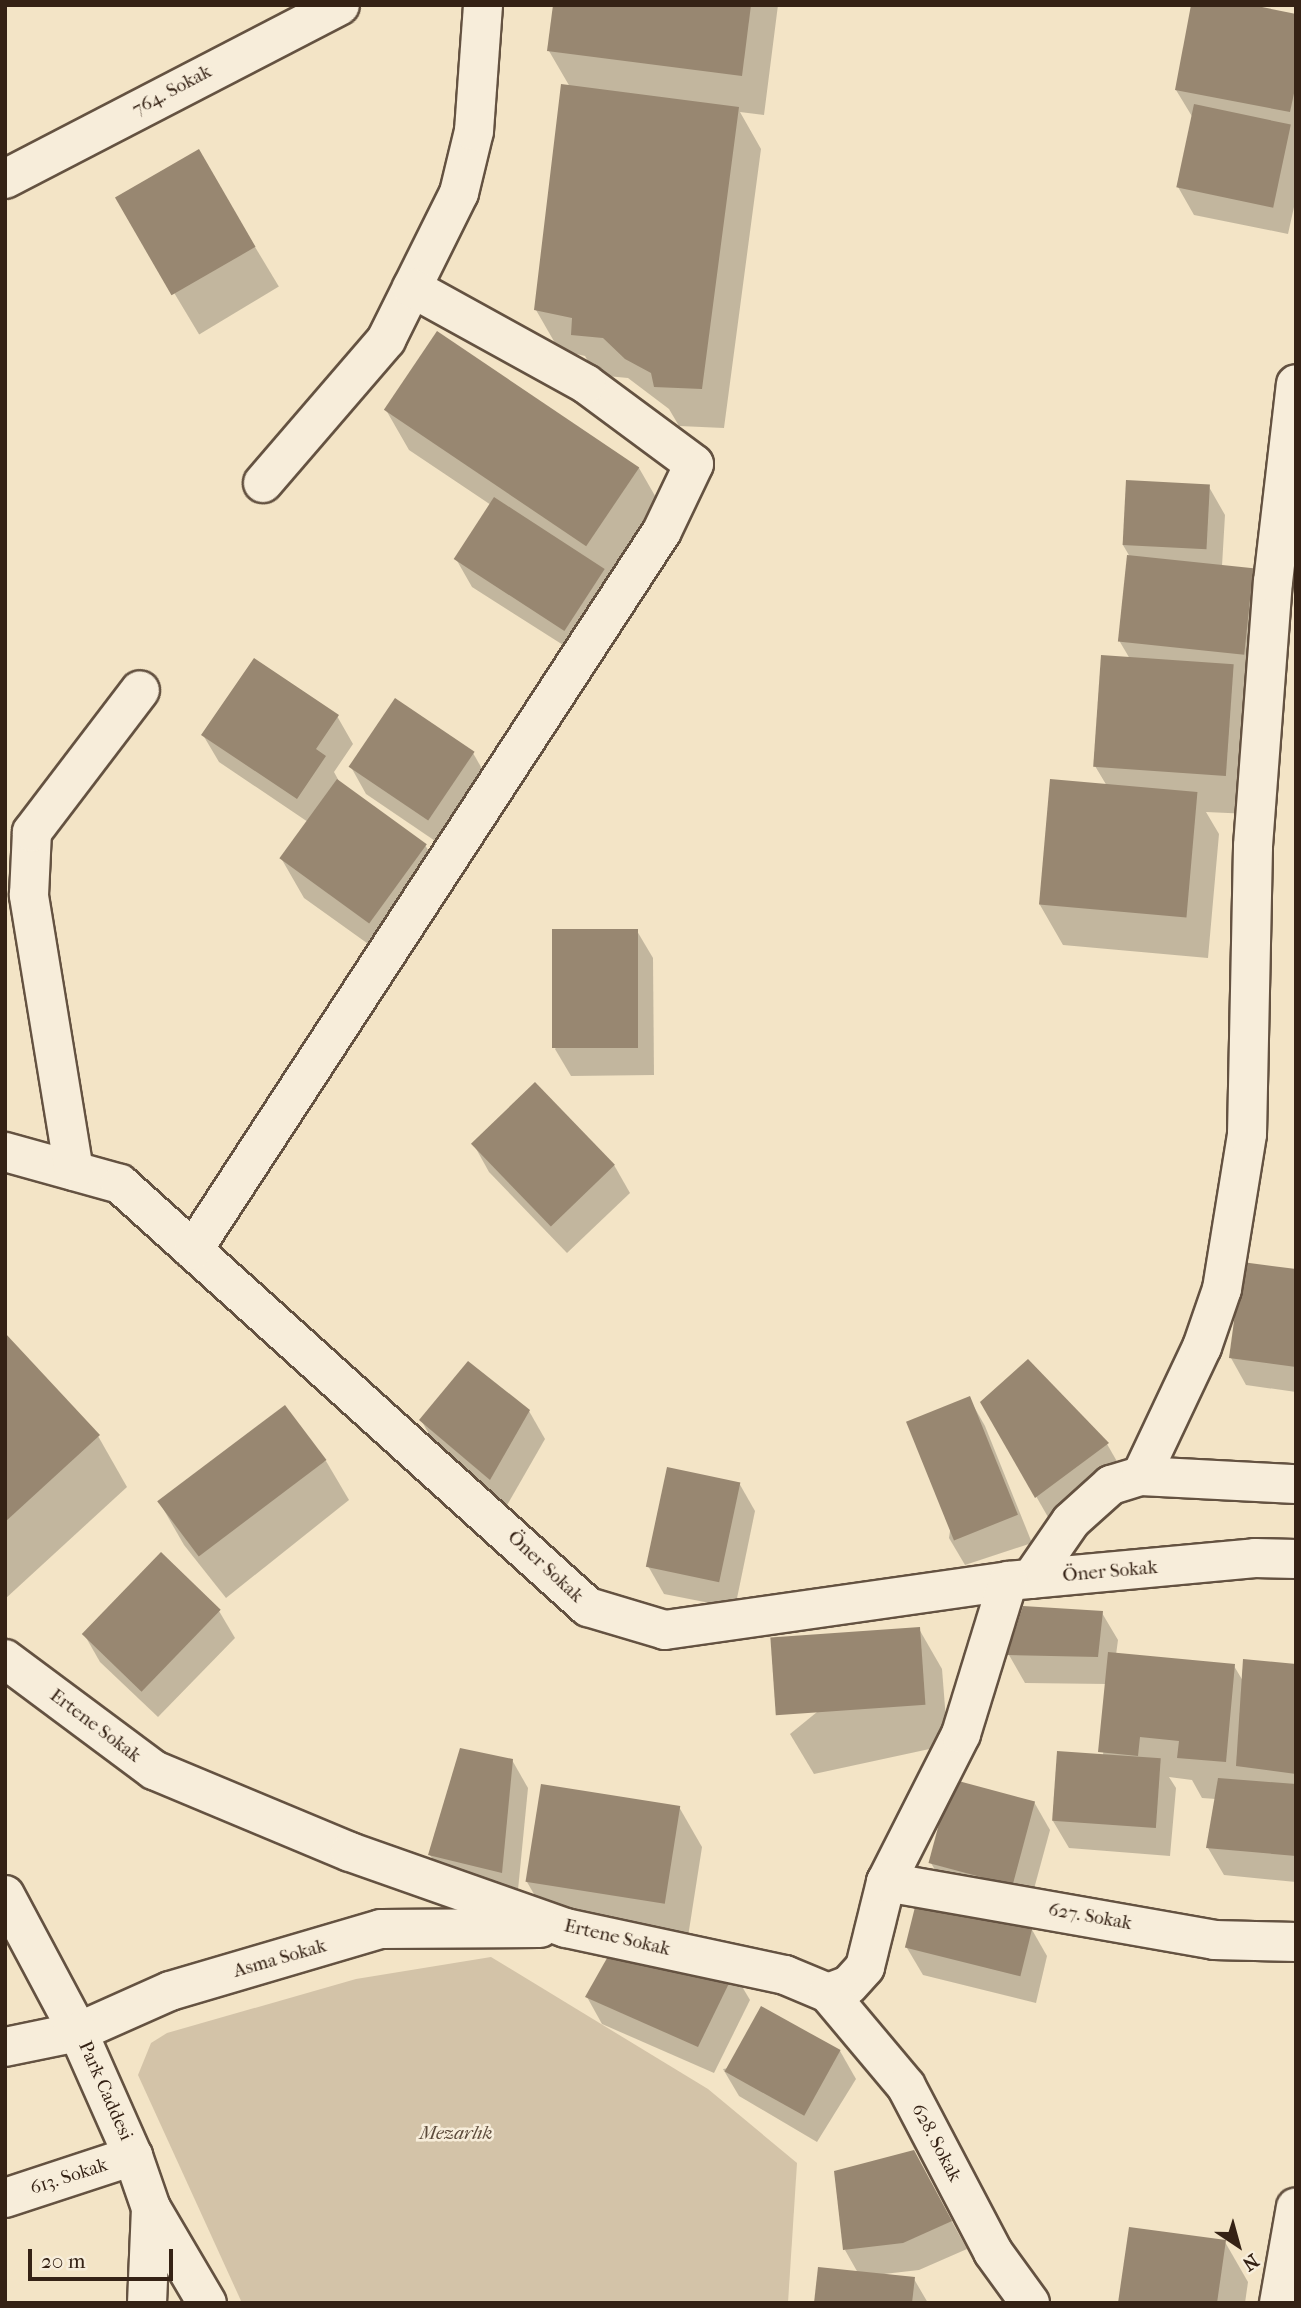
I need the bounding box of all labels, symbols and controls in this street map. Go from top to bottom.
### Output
street label: 764. Sokak [128,61,216,121]
street label: Öner Sokak [502,1526,588,1608]
street label: Öner Sokak [1062,1556,1158,1588]
street label: Ertene Sokak [45,1684,145,1768]
street label: 627. Sokak [1047,1898,1133,1936]
street label: Ertene Sokak [562,1915,672,1961]
street label: Asma Sokak [231,1935,329,1983]
street label: Park Caddesi [73,2038,137,2144]
street label: 628. Sokak [906,2100,966,2186]
park label: Mezarlık [420,2123,492,2145]
street label: 613. Sokak [27,2154,111,2200]
north arrow [1203,2210,1273,2280]
scale bar [32,2234,177,2278]
text: 20 m [41,2249,85,2273]
text: N [1238,2249,1263,2275]

